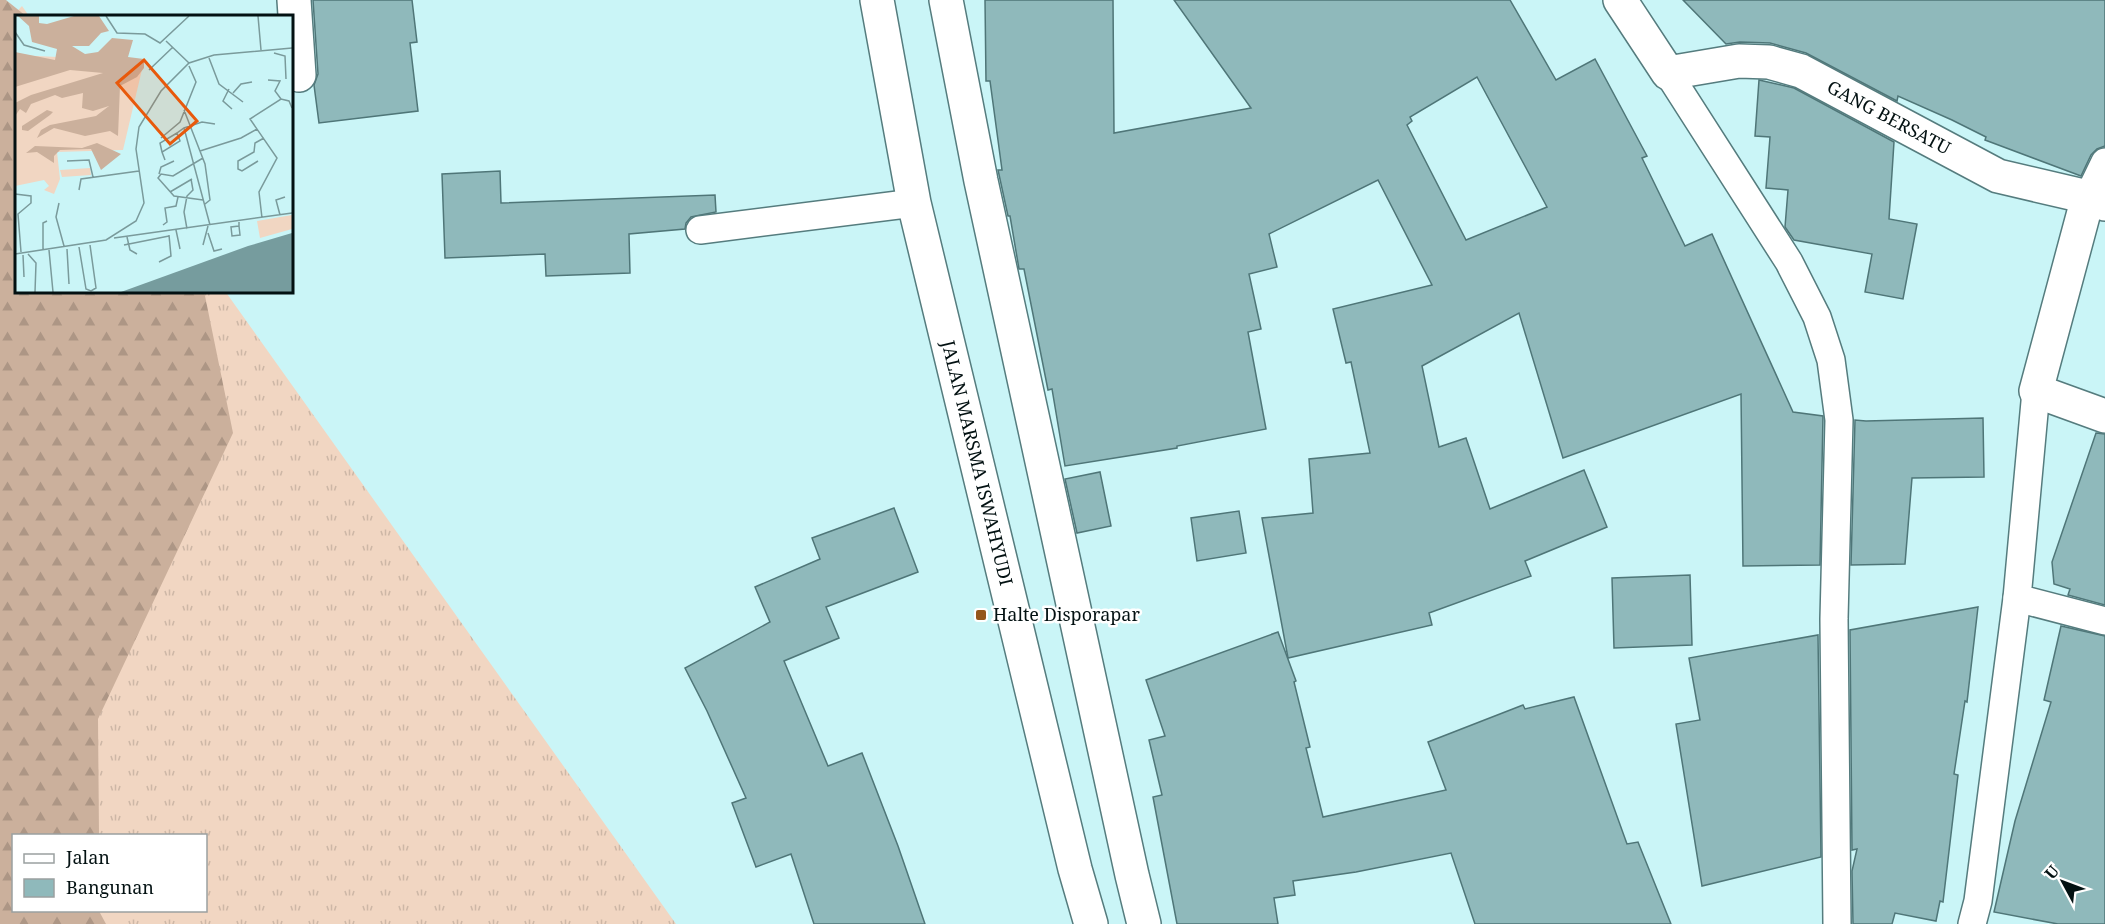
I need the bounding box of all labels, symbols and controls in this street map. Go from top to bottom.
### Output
inset map [15,15,292,292]
street label: GANG BERSATU [1823,74,1955,160]
street label: JALAN MARSMA ISWAHYUDI [936,337,1019,588]
place label: Halte Disporapar [993,602,1140,626]
marker: Halte Disporapar [974,608,988,622]
legend [12,834,207,912]
text: Jalan [65,845,110,869]
north arrow [2033,852,2093,912]
text: U [2039,860,2064,884]
text: Bangunan [66,875,154,899]

